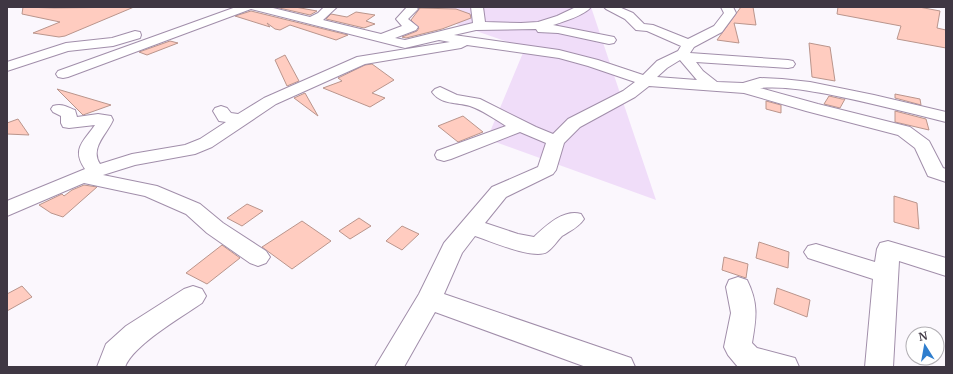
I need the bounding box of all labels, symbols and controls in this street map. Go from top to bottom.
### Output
north arrow [905,326,945,366]
text: N [917,328,929,344]

